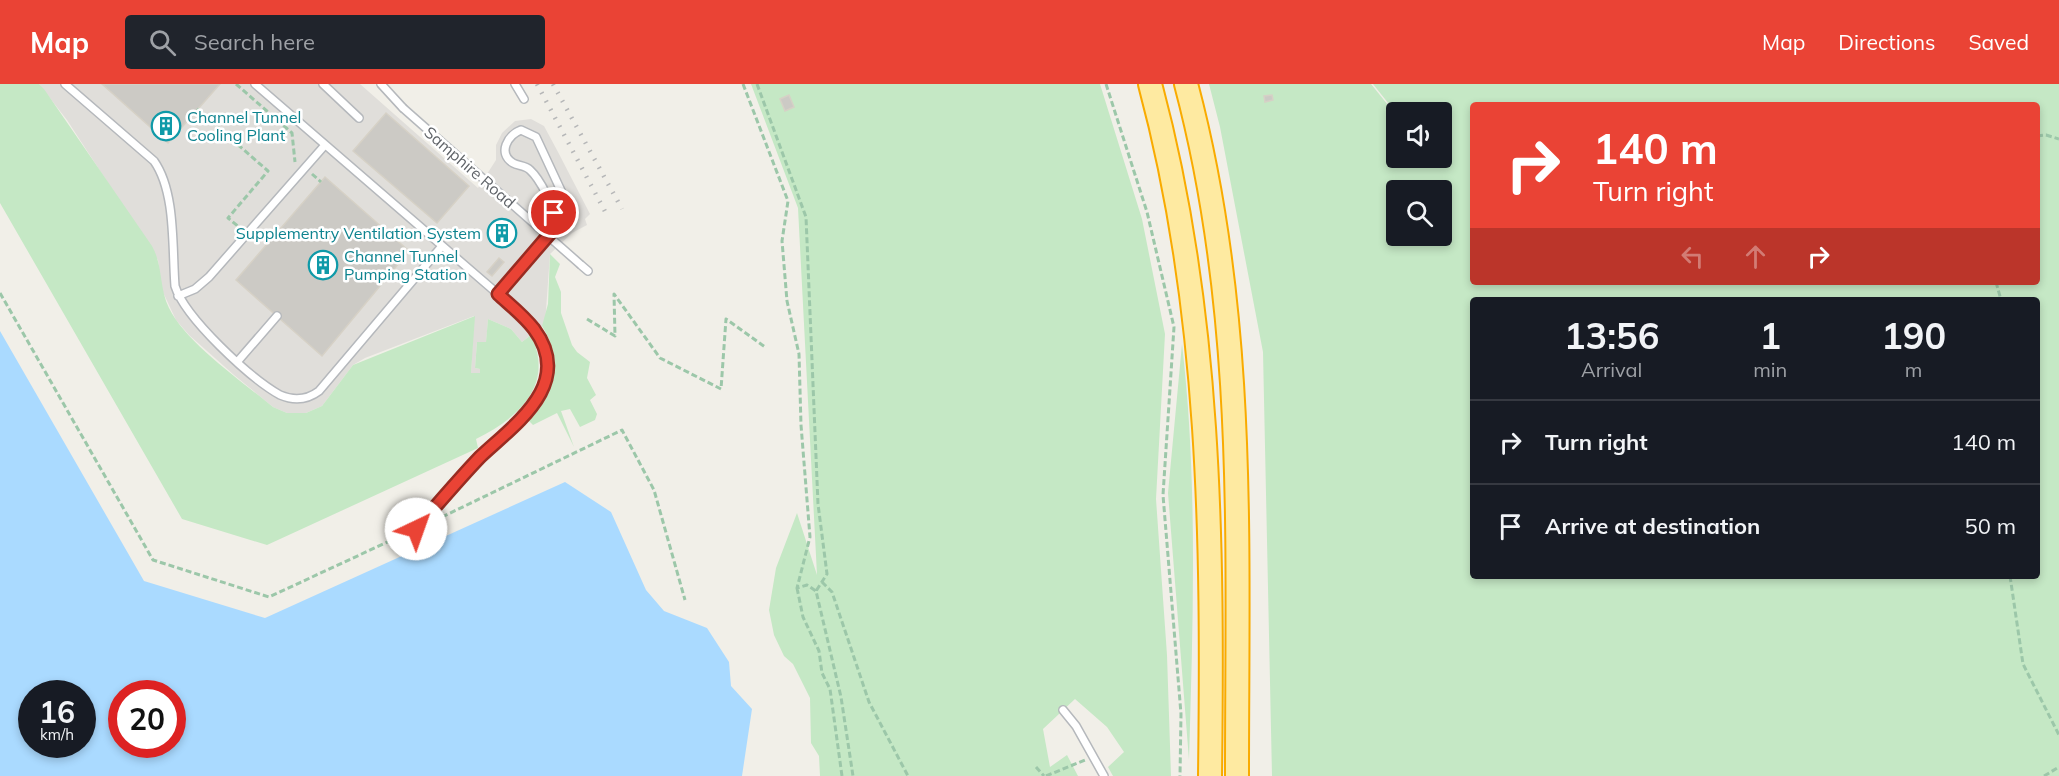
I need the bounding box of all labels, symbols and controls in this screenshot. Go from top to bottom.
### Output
search box [125,15,545,69]
text: Map [30,25,89,60]
icon: search [146,26,179,59]
text: Search here [194,28,315,56]
text: Map [1762,29,1805,55]
text: Directions [1838,29,1935,55]
text: Saved [1968,29,2029,55]
map controls [1386,102,1452,246]
button: sound [1386,102,1452,168]
place label: Channel Tunnel Cooling Plant [187,107,301,145]
building icon: Channel Tunnel Cooling Plant [150,110,182,142]
street label: Samphire Road [420,122,520,212]
text: 140 m [1593,122,1718,175]
icon: right [1494,126,1572,204]
text: Turn right [1593,174,1713,208]
button: search [1386,180,1452,246]
pin [528,187,579,238]
icon: arrive [537,196,570,229]
building icon: Supplementry Ventilation System [486,217,518,249]
place label: Supplementry Ventilation System [236,223,481,243]
icon: left [1676,240,1709,273]
icon: ahead [1739,240,1772,273]
icon: right [1802,240,1835,273]
place label: Channel Tunnel Pumping Station [344,246,467,284]
building icon: Channel Tunnel Pumping Station [307,249,339,281]
text: 13:56 [1564,313,1659,358]
text: 1 [1759,313,1781,358]
text: 190 [1881,313,1946,358]
text: Arrival [1581,357,1642,382]
text: min [1753,357,1787,382]
text: m [1905,357,1922,382]
icon: right [1494,426,1527,459]
text: Turn right [1545,428,1648,456]
text: 140 m [1951,428,2016,456]
position arrow [384,497,448,561]
icon: arrive [1494,510,1527,543]
text: Arrive at destination [1545,512,1760,540]
text: 50 m [1965,512,2016,540]
speed limit sign: 20 [108,680,186,758]
text: 16 [39,693,75,731]
text: km/h [40,725,74,744]

